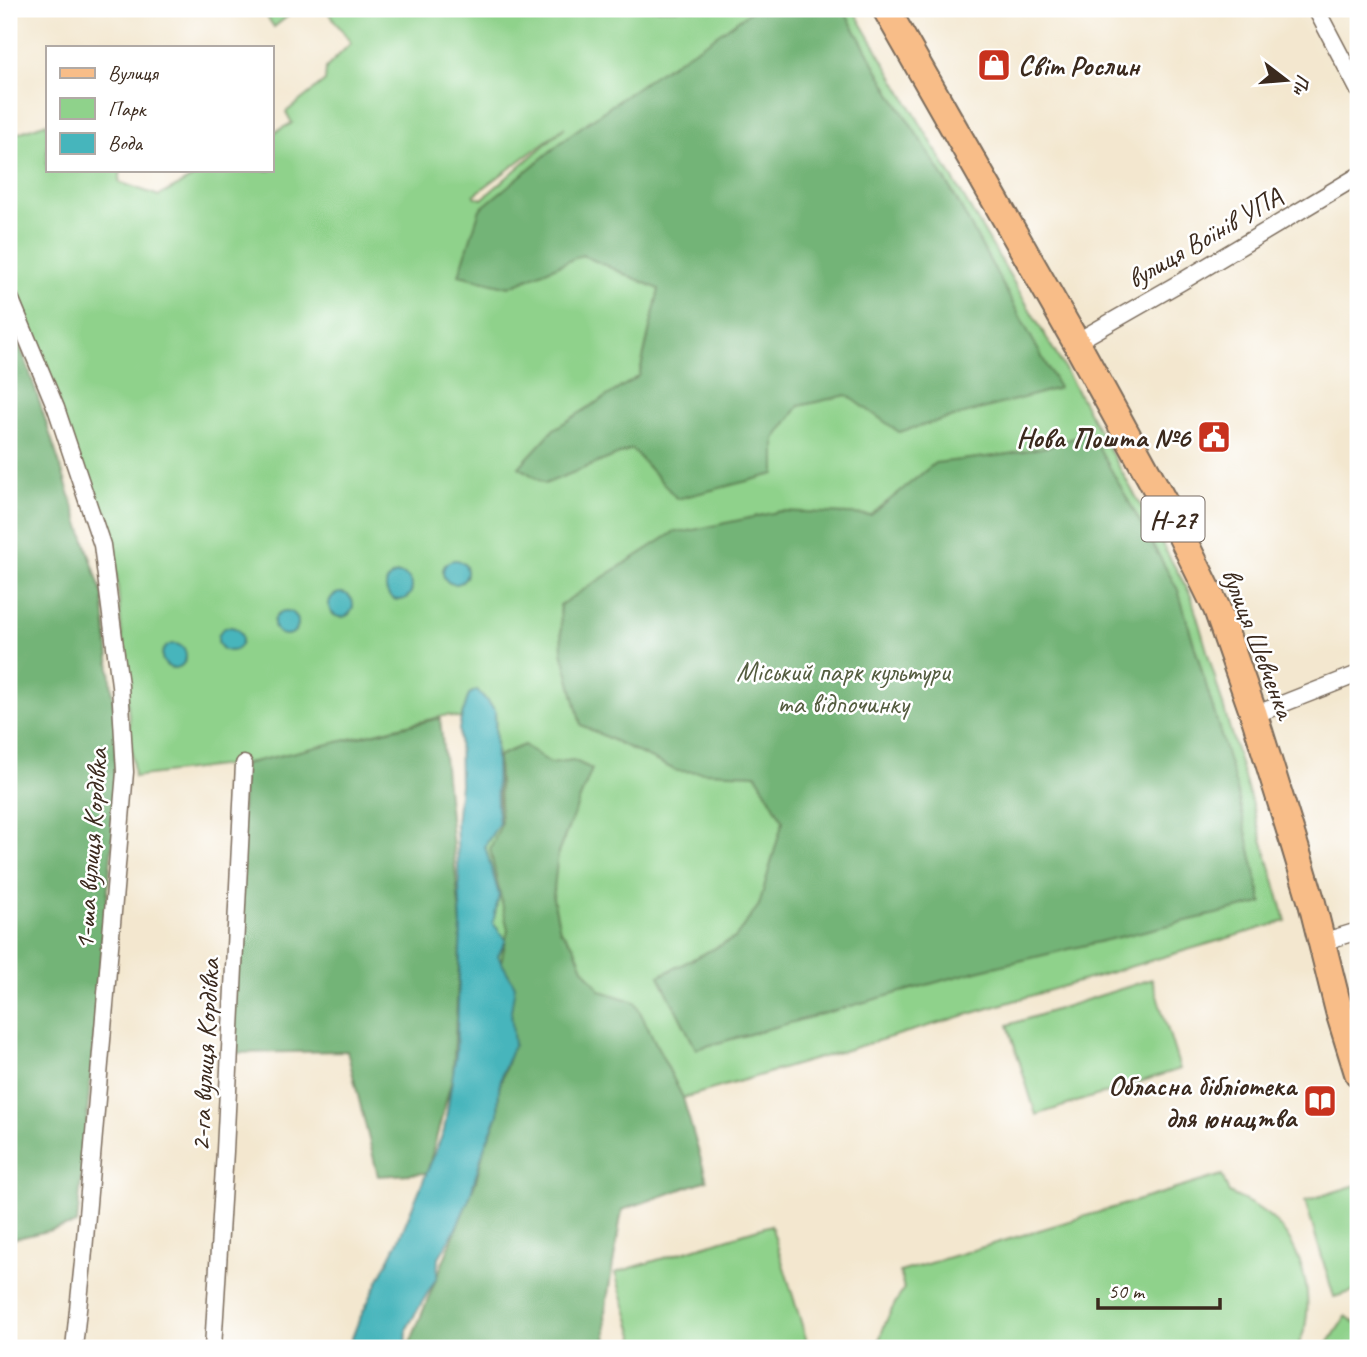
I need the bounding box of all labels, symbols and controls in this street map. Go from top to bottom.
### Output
legend [46,46,273,172]
shop icon: Світ Рослин [975,46,1013,84]
north arrow [1252,46,1322,116]
place label: Світ Рослин [1018,48,1141,83]
text: Вулиця [108,60,159,86]
text: Пн [1287,72,1316,99]
text: Парк [108,96,148,122]
text: Вода [108,130,144,156]
street label: вулиця Воїнів УПА [1121,179,1289,296]
public building icon: Нова Пошта №6 [1195,418,1233,456]
place label: Нова Пошта №6 [1016,420,1192,455]
road number: Н-27 [1142,496,1204,541]
street label: вулиця Шевченка [1214,563,1304,726]
park label: Міський парк культури та відпочинку [736,654,951,721]
street label: 1-ша вулиця Кордівка [66,745,115,951]
street label: 2-га вулиця Кордівка [182,956,227,1153]
place label: Обласна бібліотека для юнацтва [1108,1068,1299,1135]
library icon: Обласна бібліотека для юнацтва [1301,1082,1339,1120]
scale bar [1098,1266,1220,1310]
text: 50 m [1108,1278,1146,1304]

